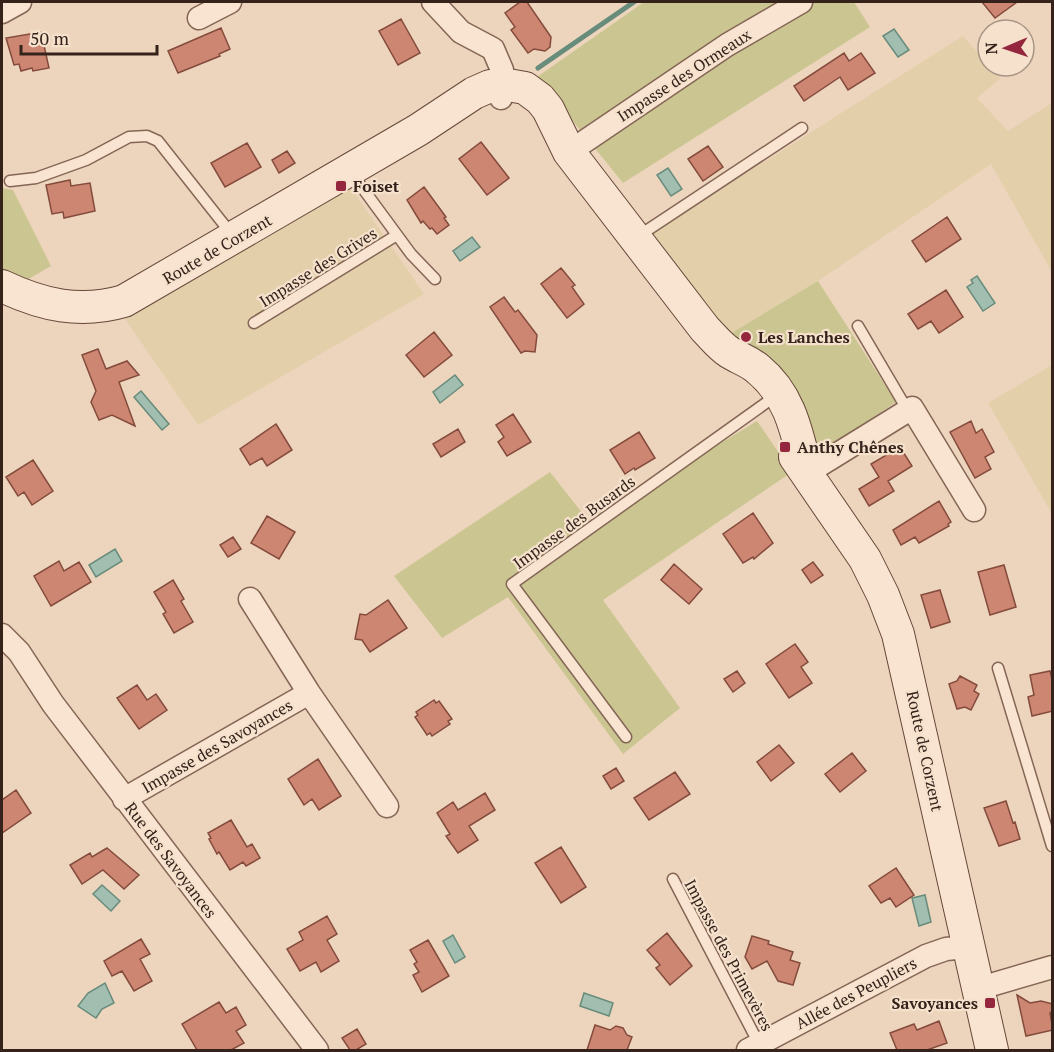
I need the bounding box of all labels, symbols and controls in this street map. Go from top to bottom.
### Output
scale bar [21,18,158,56]
north arrow [976,18,1036,78]
street label: Impasse des Ormeaux [613,23,756,127]
text: 50 m [30,26,70,50]
text: N [980,42,1002,55]
place label: Foiset [353,175,400,197]
marker: Foiset [334,179,348,193]
street label: Route de Corzent [158,209,276,289]
street label: Impasse des Grives [255,222,381,312]
place label: Les Lanches [758,326,850,348]
marker: Les Lanches [739,330,753,344]
place label: Anthy Chênes [797,436,904,458]
marker: Anthy Chênes [778,440,792,454]
street label: Impasse des Busards [508,470,640,574]
street label: Route de Corzent [901,689,949,813]
street label: Impasse des Savoyances [137,694,297,798]
street label: Rue des Savoyances [120,798,222,923]
street label: Impasse des Primevères [680,875,778,1035]
street label: Allée des Peupliers [792,952,921,1034]
place label: Savoyances [892,992,978,1014]
marker: Savoyances [983,996,997,1010]

